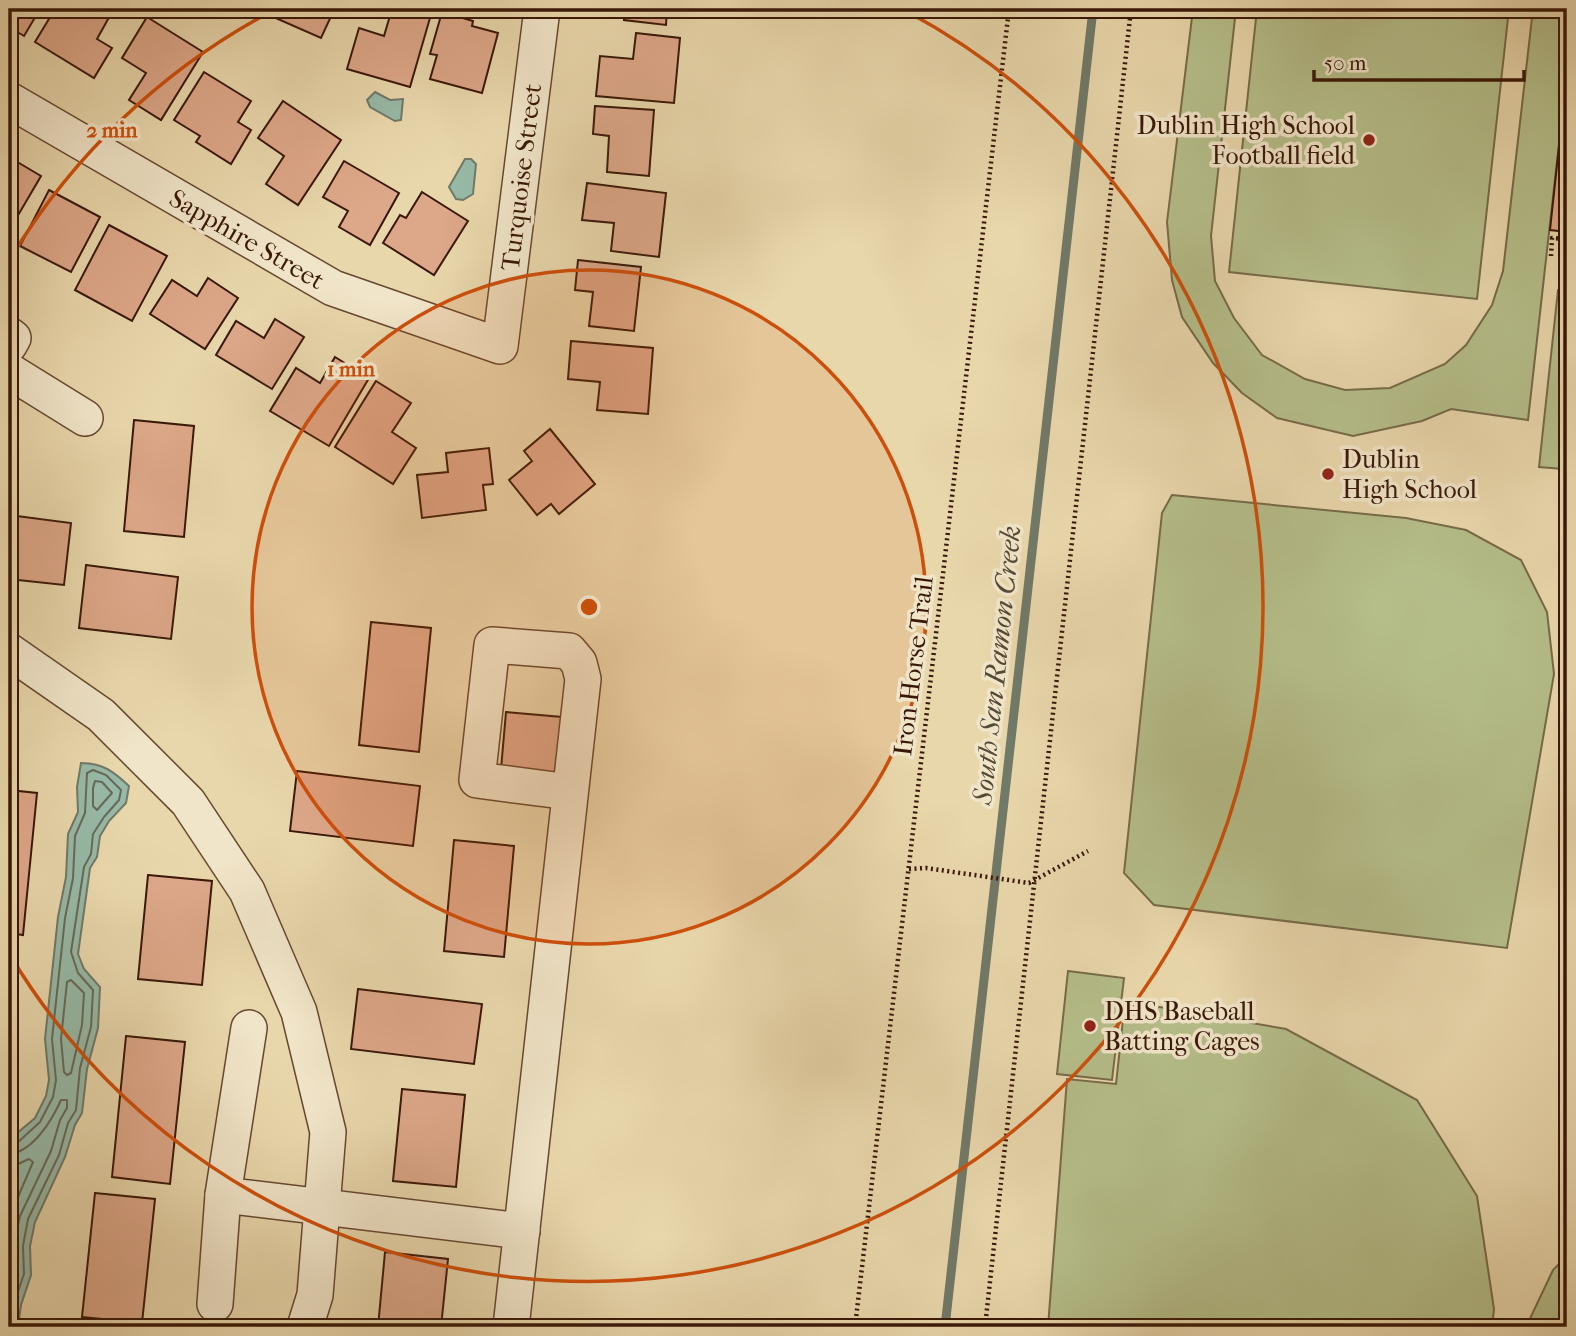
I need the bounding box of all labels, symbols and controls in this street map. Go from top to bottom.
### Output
scale bar [1314,38,1524,82]
text: 50 m [1324,51,1367,75]
street label: Turquoise Street [495,81,548,272]
place label: Dublin High School Football field [1137,110,1356,171]
text: 2 min [86,118,138,142]
marker: Dublin High School Football field [1361,132,1377,148]
street label: Sapphire Street [164,183,330,297]
text: 1 min [327,357,376,381]
place label: Dublin High School [1342,444,1477,505]
marker: Dublin High School [1320,466,1336,482]
water label: South San Ramon Creek [965,524,1028,807]
street label: Iron Horse Trail [887,574,940,758]
centre of rings [577,595,601,619]
place label: DHS Baseball Batting Cages [1104,996,1260,1057]
marker: DHS Baseball Batting Cages [1082,1018,1098,1034]

